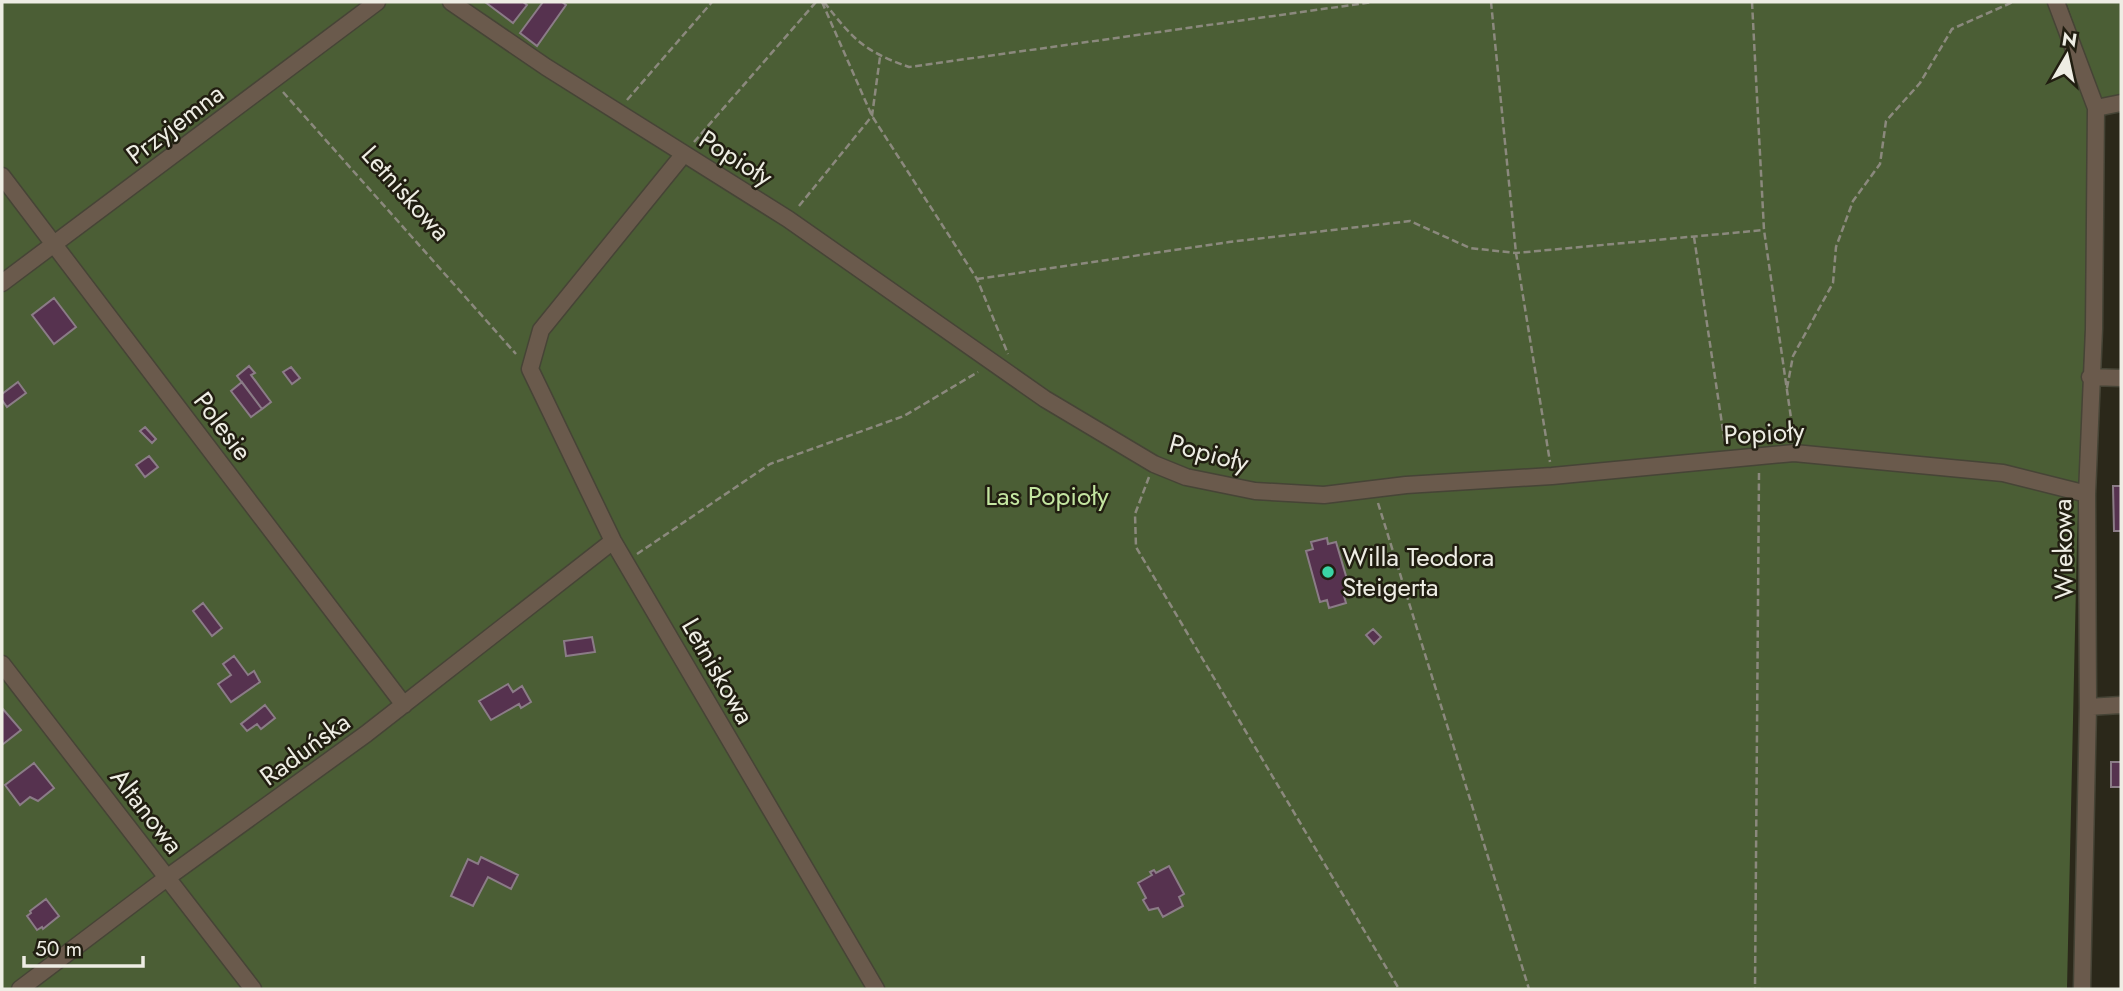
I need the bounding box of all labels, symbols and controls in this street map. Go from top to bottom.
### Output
north arrow [2032,21,2102,91]
text: N [2060,25,2079,54]
street label: Przyjemna [118,75,232,173]
street label: Popioły [692,120,781,196]
street label: Letniskowa [353,137,459,249]
street label: Polesie [184,384,262,468]
street label: Popioły [1723,412,1806,454]
street label: Popioły [1165,424,1254,482]
park label: Las Popioły [985,477,1109,515]
street label: Wiekowa [2043,498,2083,600]
place label: Willa Teodora Steigerta [1342,538,1494,606]
marker: Willa Teodora Steigerta [1320,564,1336,580]
street label: Letniskowa [672,611,764,731]
street label: Raduńska [252,703,358,795]
street label: Altanowa [101,760,193,862]
scale bar [24,925,144,969]
text: 50 m [35,934,82,964]

